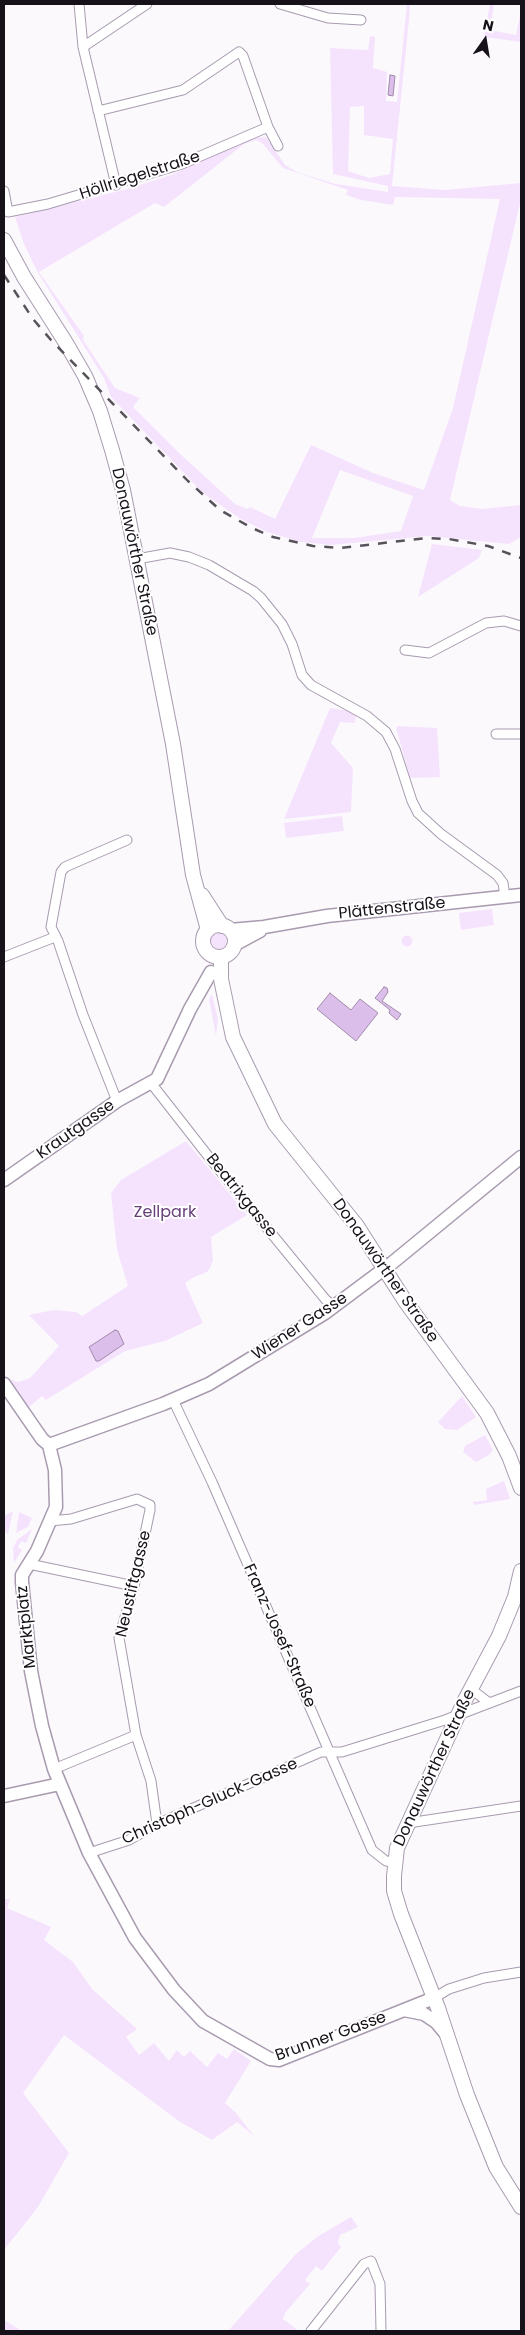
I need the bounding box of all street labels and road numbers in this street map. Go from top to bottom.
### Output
street label: Höllriegelstraße [77,147,203,205]
street label: Donauwörther Straße [107,466,161,638]
street label: Plättenstraße [337,894,447,924]
street label: Krautgasse [33,1096,119,1164]
street label: Beatrixgasse [201,1150,281,1242]
street label: Donauwörther Straße [328,1195,442,1347]
street label: Wiener Gasse [249,1289,351,1365]
street label: Neustiftgasse [112,1529,156,1639]
street label: Franz-Josef-Straße [239,1561,319,1711]
street label: Marktplatz [13,1585,41,1669]
street label: Donauwörther Straße [390,1686,480,1850]
street label: Christoph-Gluck-Gasse [119,1755,301,1849]
street label: Brunner Gasse [273,2008,389,2066]

